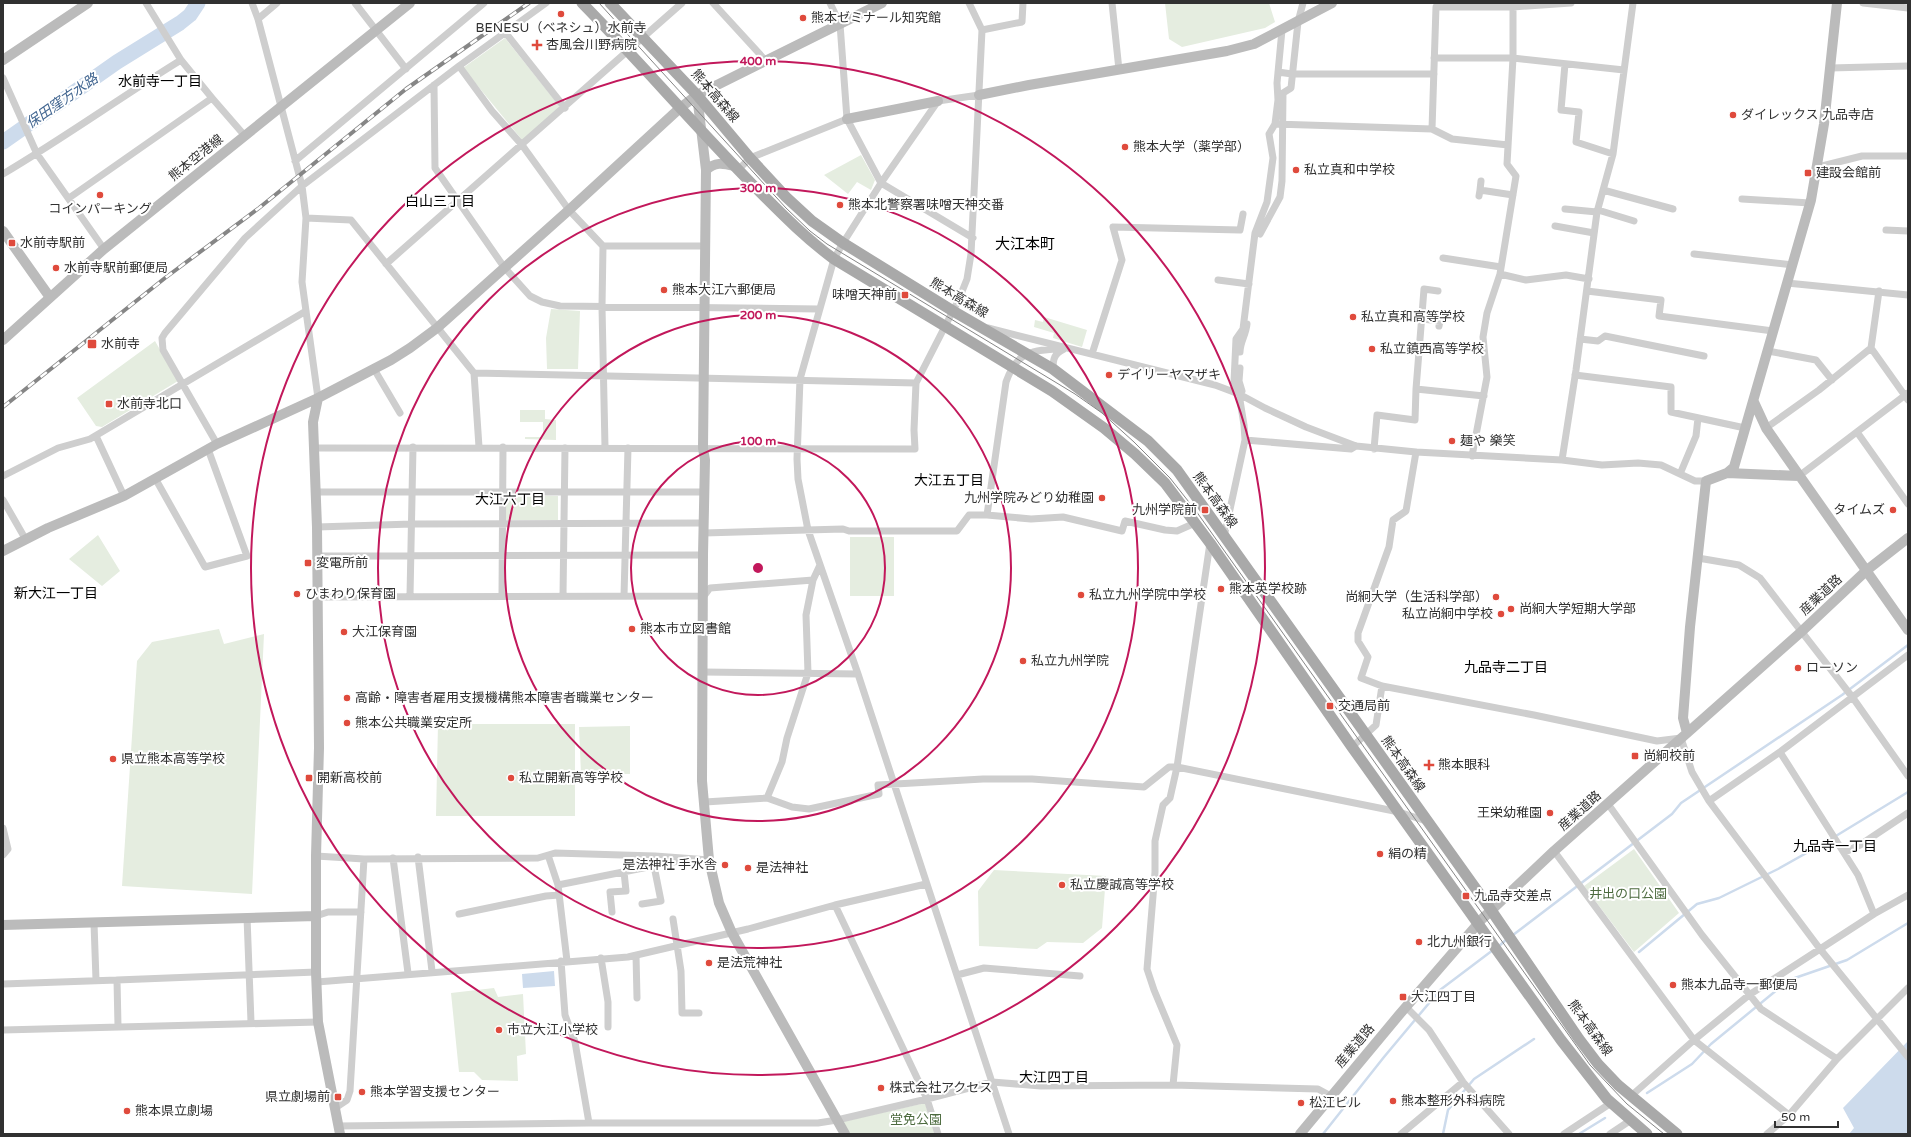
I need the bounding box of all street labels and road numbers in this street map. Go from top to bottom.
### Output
street label: 熊本高森線 [688,66,742,126]
street label: 熊本空港線 [166,131,226,185]
street label: 熊本高森線 [927,274,991,322]
street label: 熊本高森線 [1189,469,1241,531]
street label: 産業道路 [1797,571,1845,619]
street label: 熊本高森線 [1378,733,1428,795]
street label: 産業道路 [1555,788,1605,834]
street label: 熊本高森線 [1564,997,1616,1059]
street label: 産業道路 [1332,1021,1378,1071]

